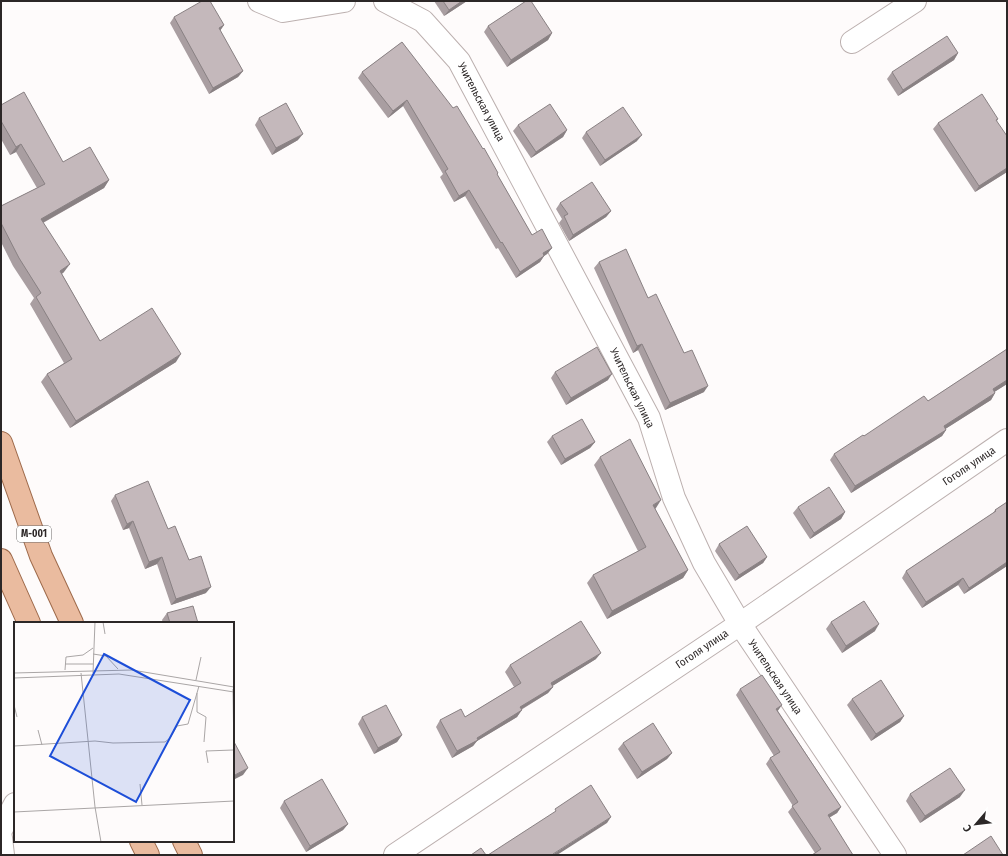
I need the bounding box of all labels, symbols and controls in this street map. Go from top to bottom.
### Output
street label: Учительская улица [454,59,507,144]
street label: Учительская улица [607,345,657,430]
street label: Гоголя улица [940,444,998,488]
road number: M-001 [17,526,51,542]
inset map [14,622,234,842]
street label: Гоголя улица [673,627,731,671]
street label: Учительская улица [745,636,805,717]
north arrow [956,804,996,844]
text: С [960,823,975,834]

